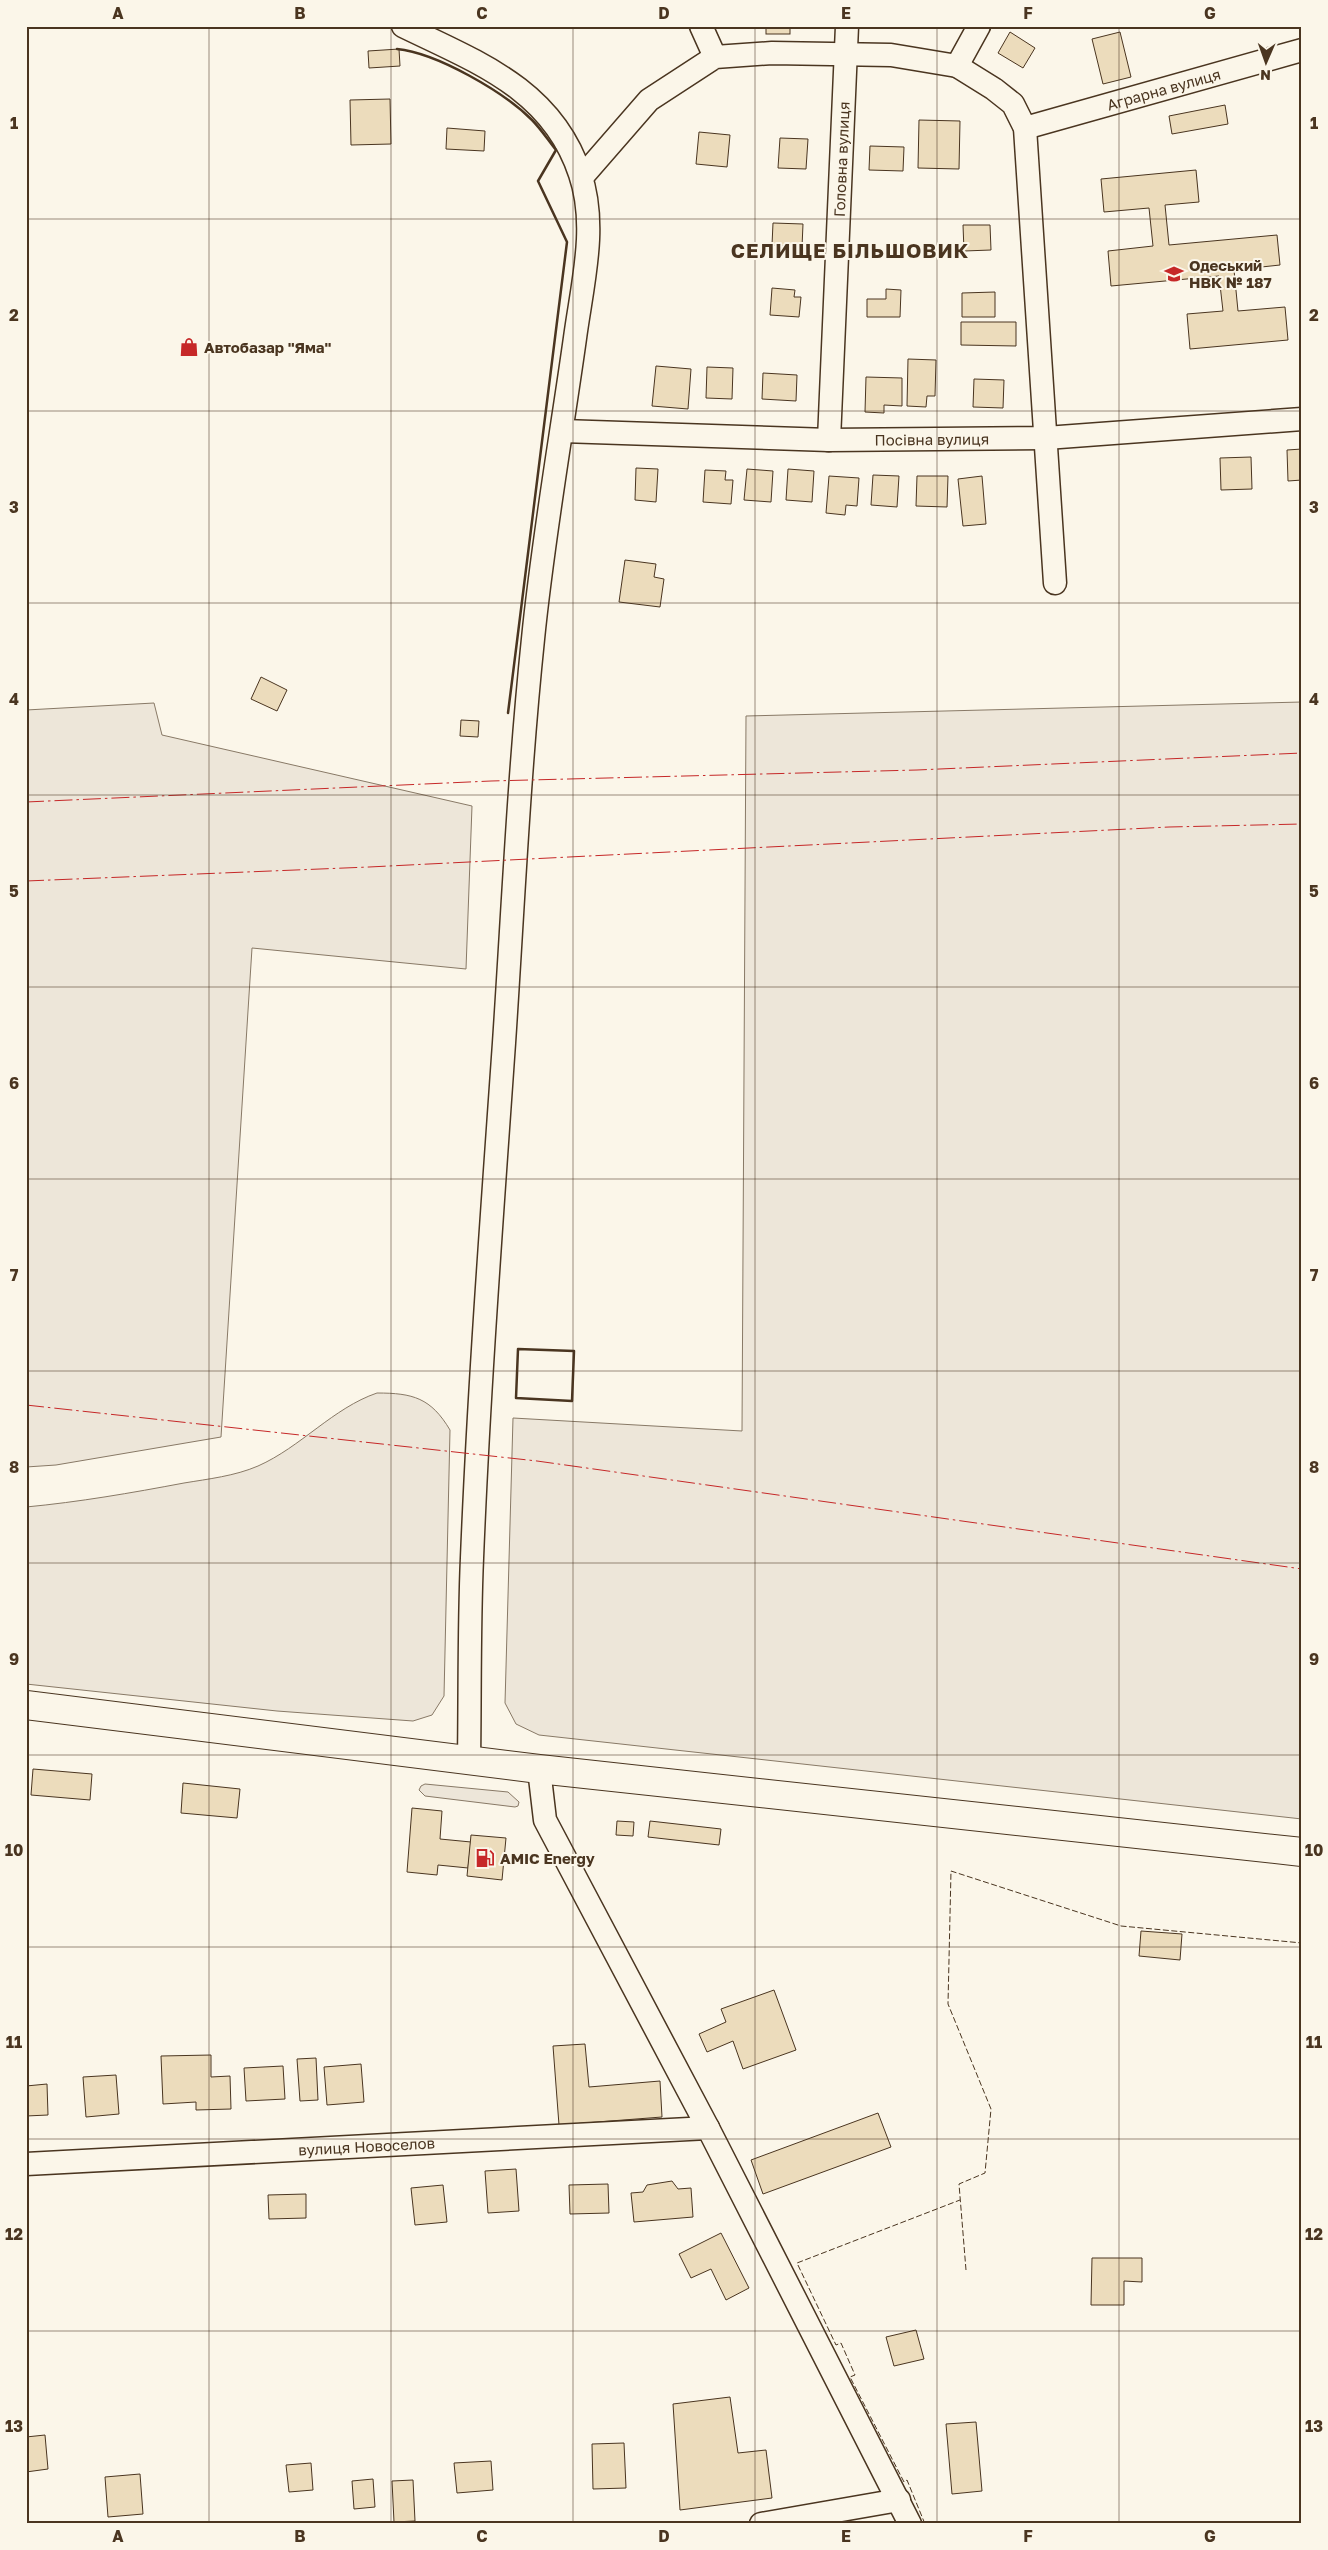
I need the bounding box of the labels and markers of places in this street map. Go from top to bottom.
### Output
place label: Одеський НВК № 187 [1189,256,1272,291]
school or university icon: Одеський НВК № 187 [1163,263,1185,285]
shop icon: Автобазар "Яма" [178,336,200,358]
place label: Автобазар "Яма" [204,338,331,356]
fuel station icon: AMIC Energy [474,1847,496,1869]
place label: AMIC Energy [500,1849,595,1867]

